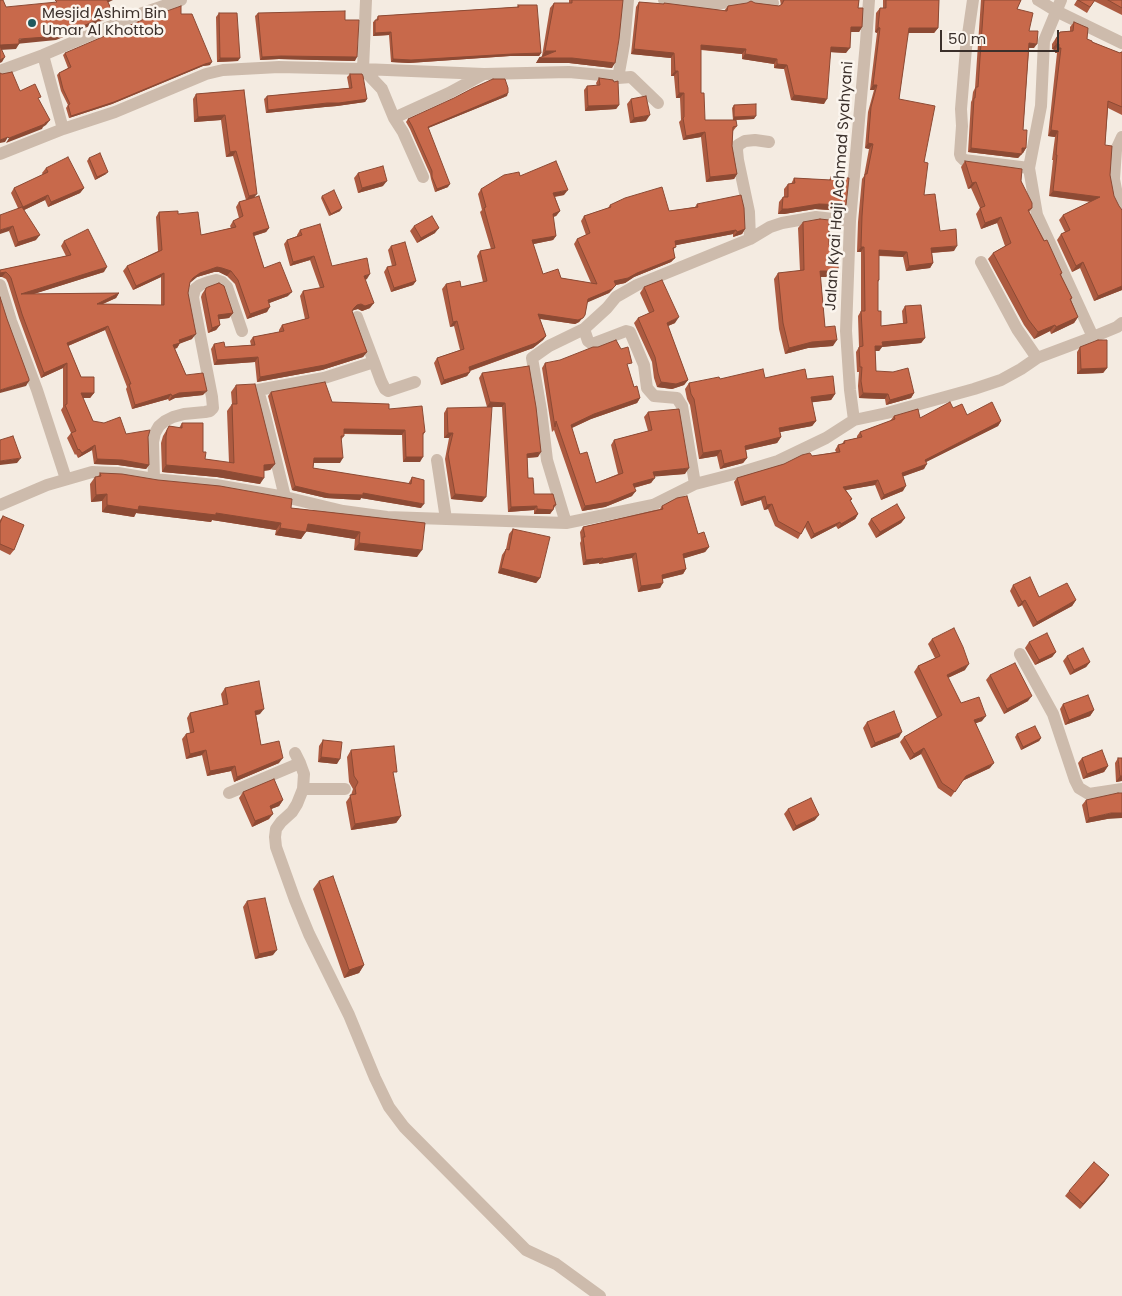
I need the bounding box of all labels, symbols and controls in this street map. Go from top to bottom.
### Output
place label: Mesjid Ashim Bin Umar Al Khottob [42,5,167,40]
marker: Mesjid Ashim Bin Umar Al Khottob [26,17,38,29]
scale bar [942,20,1061,52]
text: 50 m [948,28,986,49]
street label: Jalan Kyai Haji Achmad Syahyani [822,61,858,311]

